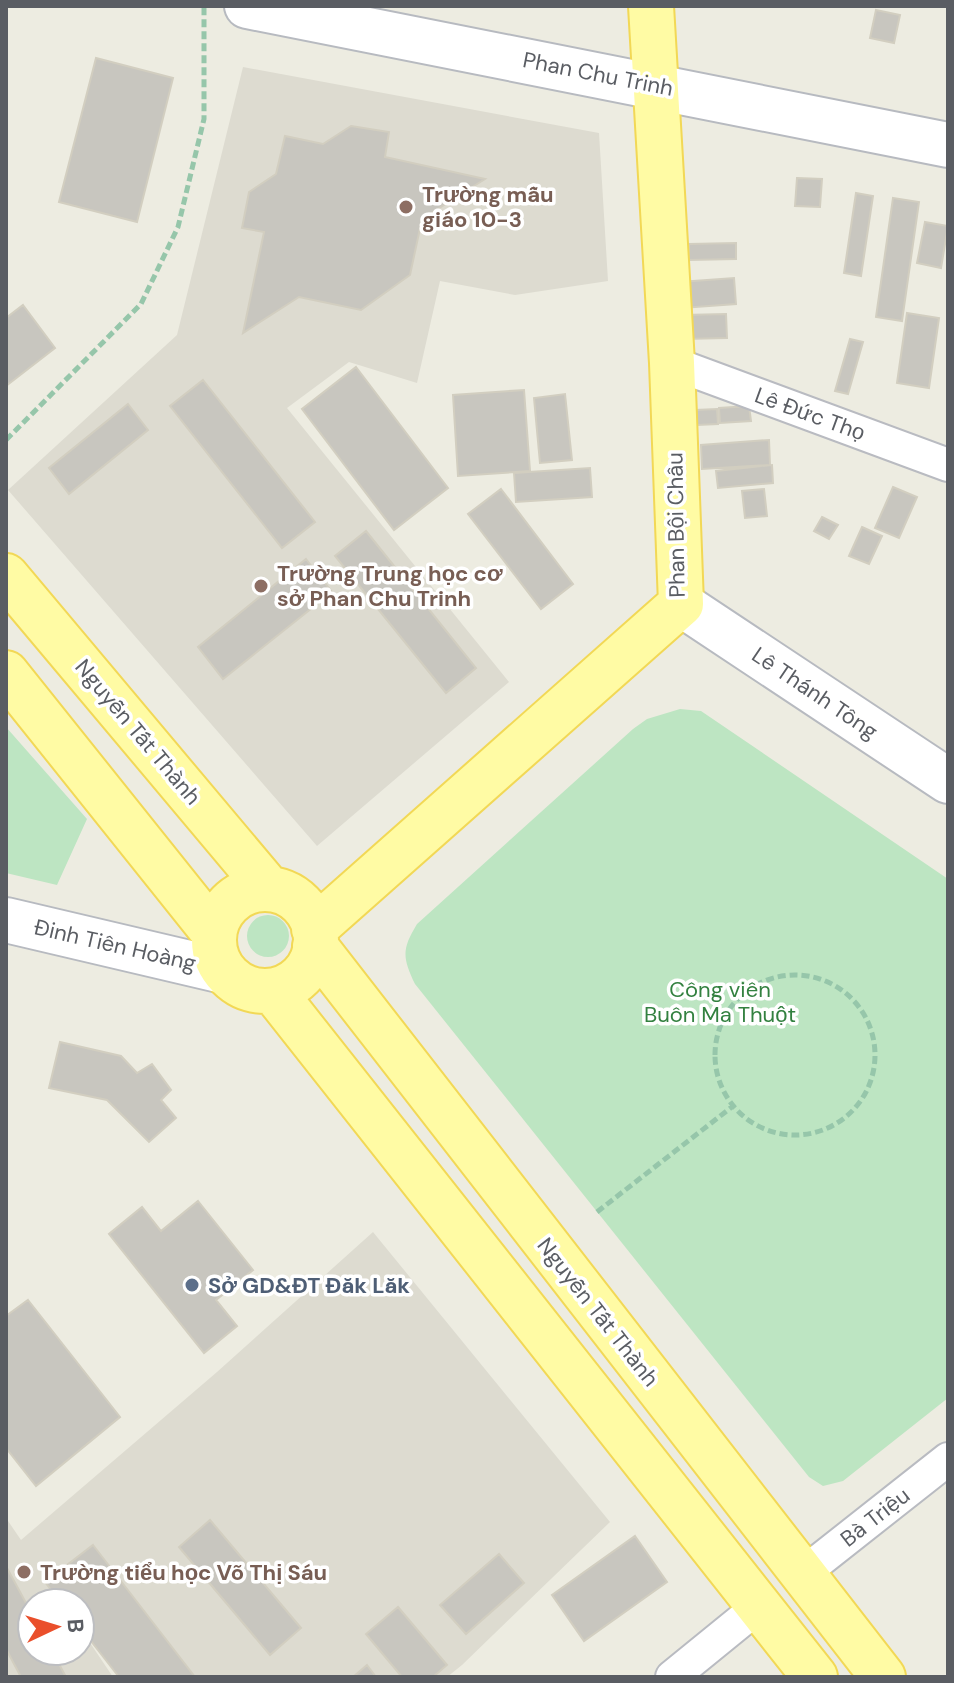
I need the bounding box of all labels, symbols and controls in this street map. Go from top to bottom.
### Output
street label: Phan Chu Trinh [520,45,676,103]
place label: Trường mẫu giáo 10-3 [422,180,554,234]
marker: Trường mẫu giáo 10-3 [397,198,415,216]
street label: Lê Đức Thọ [751,381,869,447]
street label: Phan Bội Châu [660,452,692,598]
place label: Trường Trung học cơ sở Phan Chu Trinh [277,559,503,613]
marker: Trường Trung học cơ sở Phan Chu Trinh [252,577,270,595]
street label: Lê Thánh Tông [746,640,884,746]
street label: Nguyễn Tất Thành [69,653,207,811]
street label: Đinh Tiên Hoàng [31,912,199,978]
park label: Công viên Buôn Ma Thuột [644,975,796,1029]
street label: Nguyễn Tất Thành [531,1232,665,1392]
place label: Sở GD&ĐT Đăk Lăk [208,1271,410,1300]
marker: Sở GD&ĐT Đăk Lăk [183,1276,201,1294]
street label: Bà Triệu [834,1481,916,1553]
place label: Trường tiểu học Võ Thị Sáu [40,1558,327,1587]
marker: Trường tiểu học Võ Thị Sáu [15,1563,33,1581]
north arrow [16,1587,96,1667]
text: B [60,1618,90,1634]

